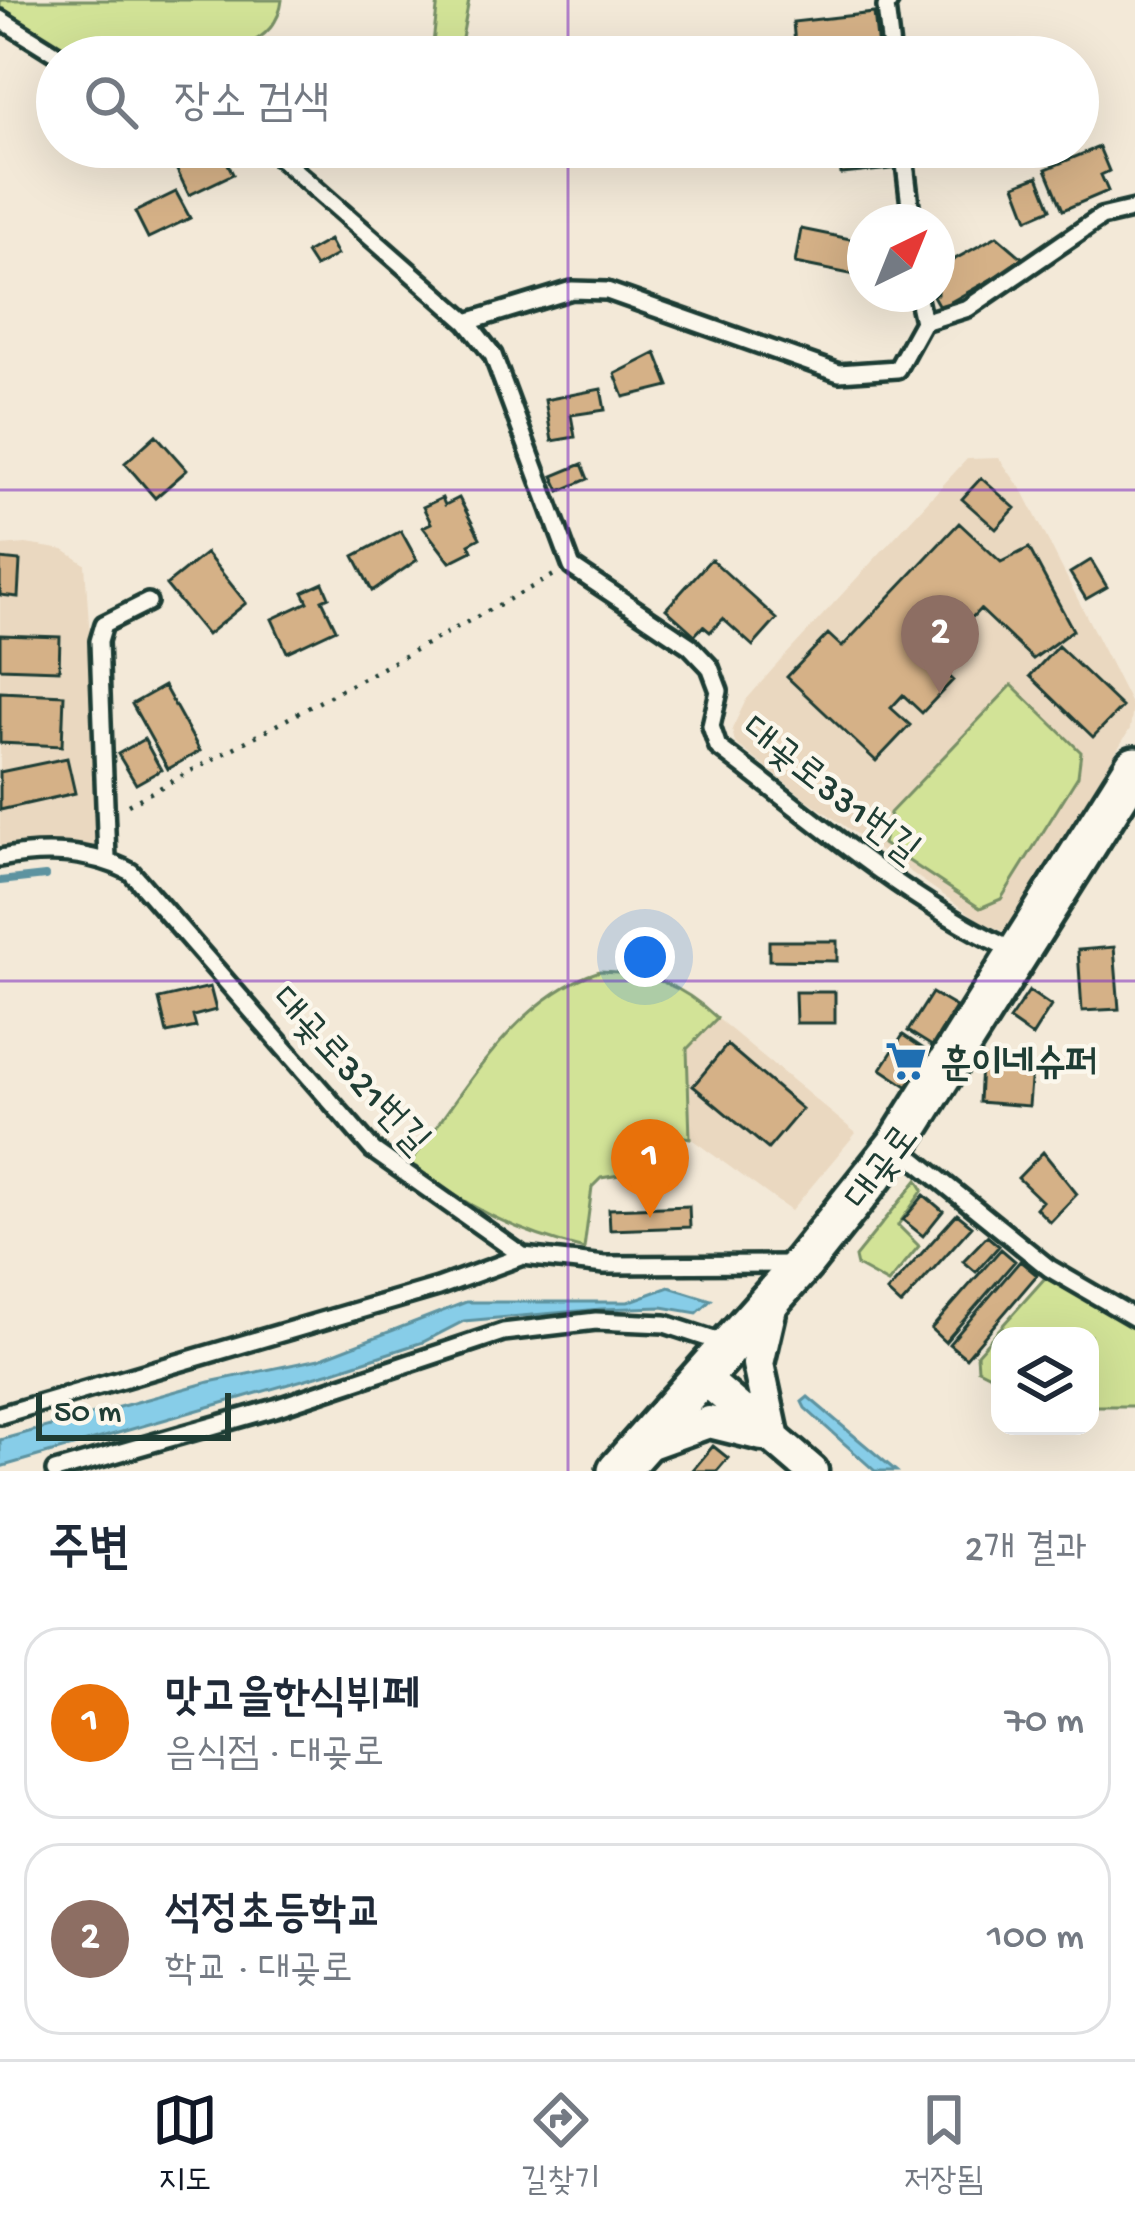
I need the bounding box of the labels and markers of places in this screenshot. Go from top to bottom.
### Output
pin: 2 [901,595,979,694]
supermarket icon: 훈이네슈퍼 [883,1038,929,1084]
place label: 훈이네슈퍼 [940,1044,1097,1091]
pin: 1 [611,1119,689,1218]

